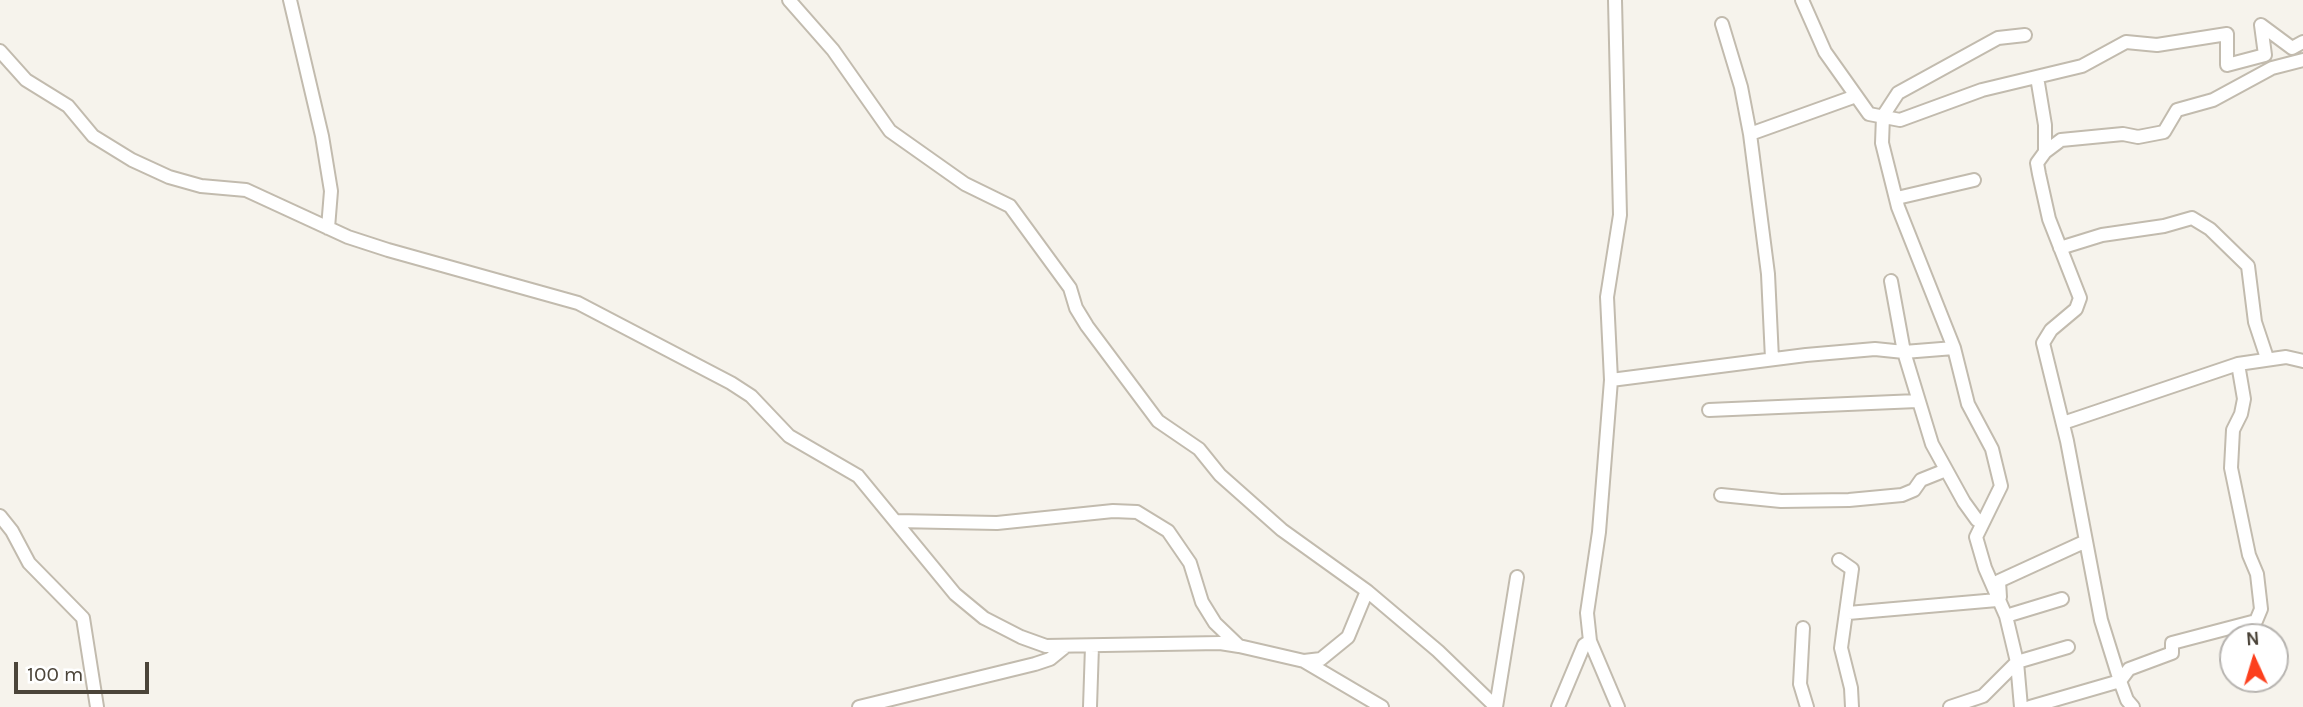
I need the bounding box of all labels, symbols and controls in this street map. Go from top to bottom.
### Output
north arrow [2219,623,2289,693]
text: N [2245,628,2260,650]
scale bar [18,648,152,692]
text: 100 m [27,662,84,686]

